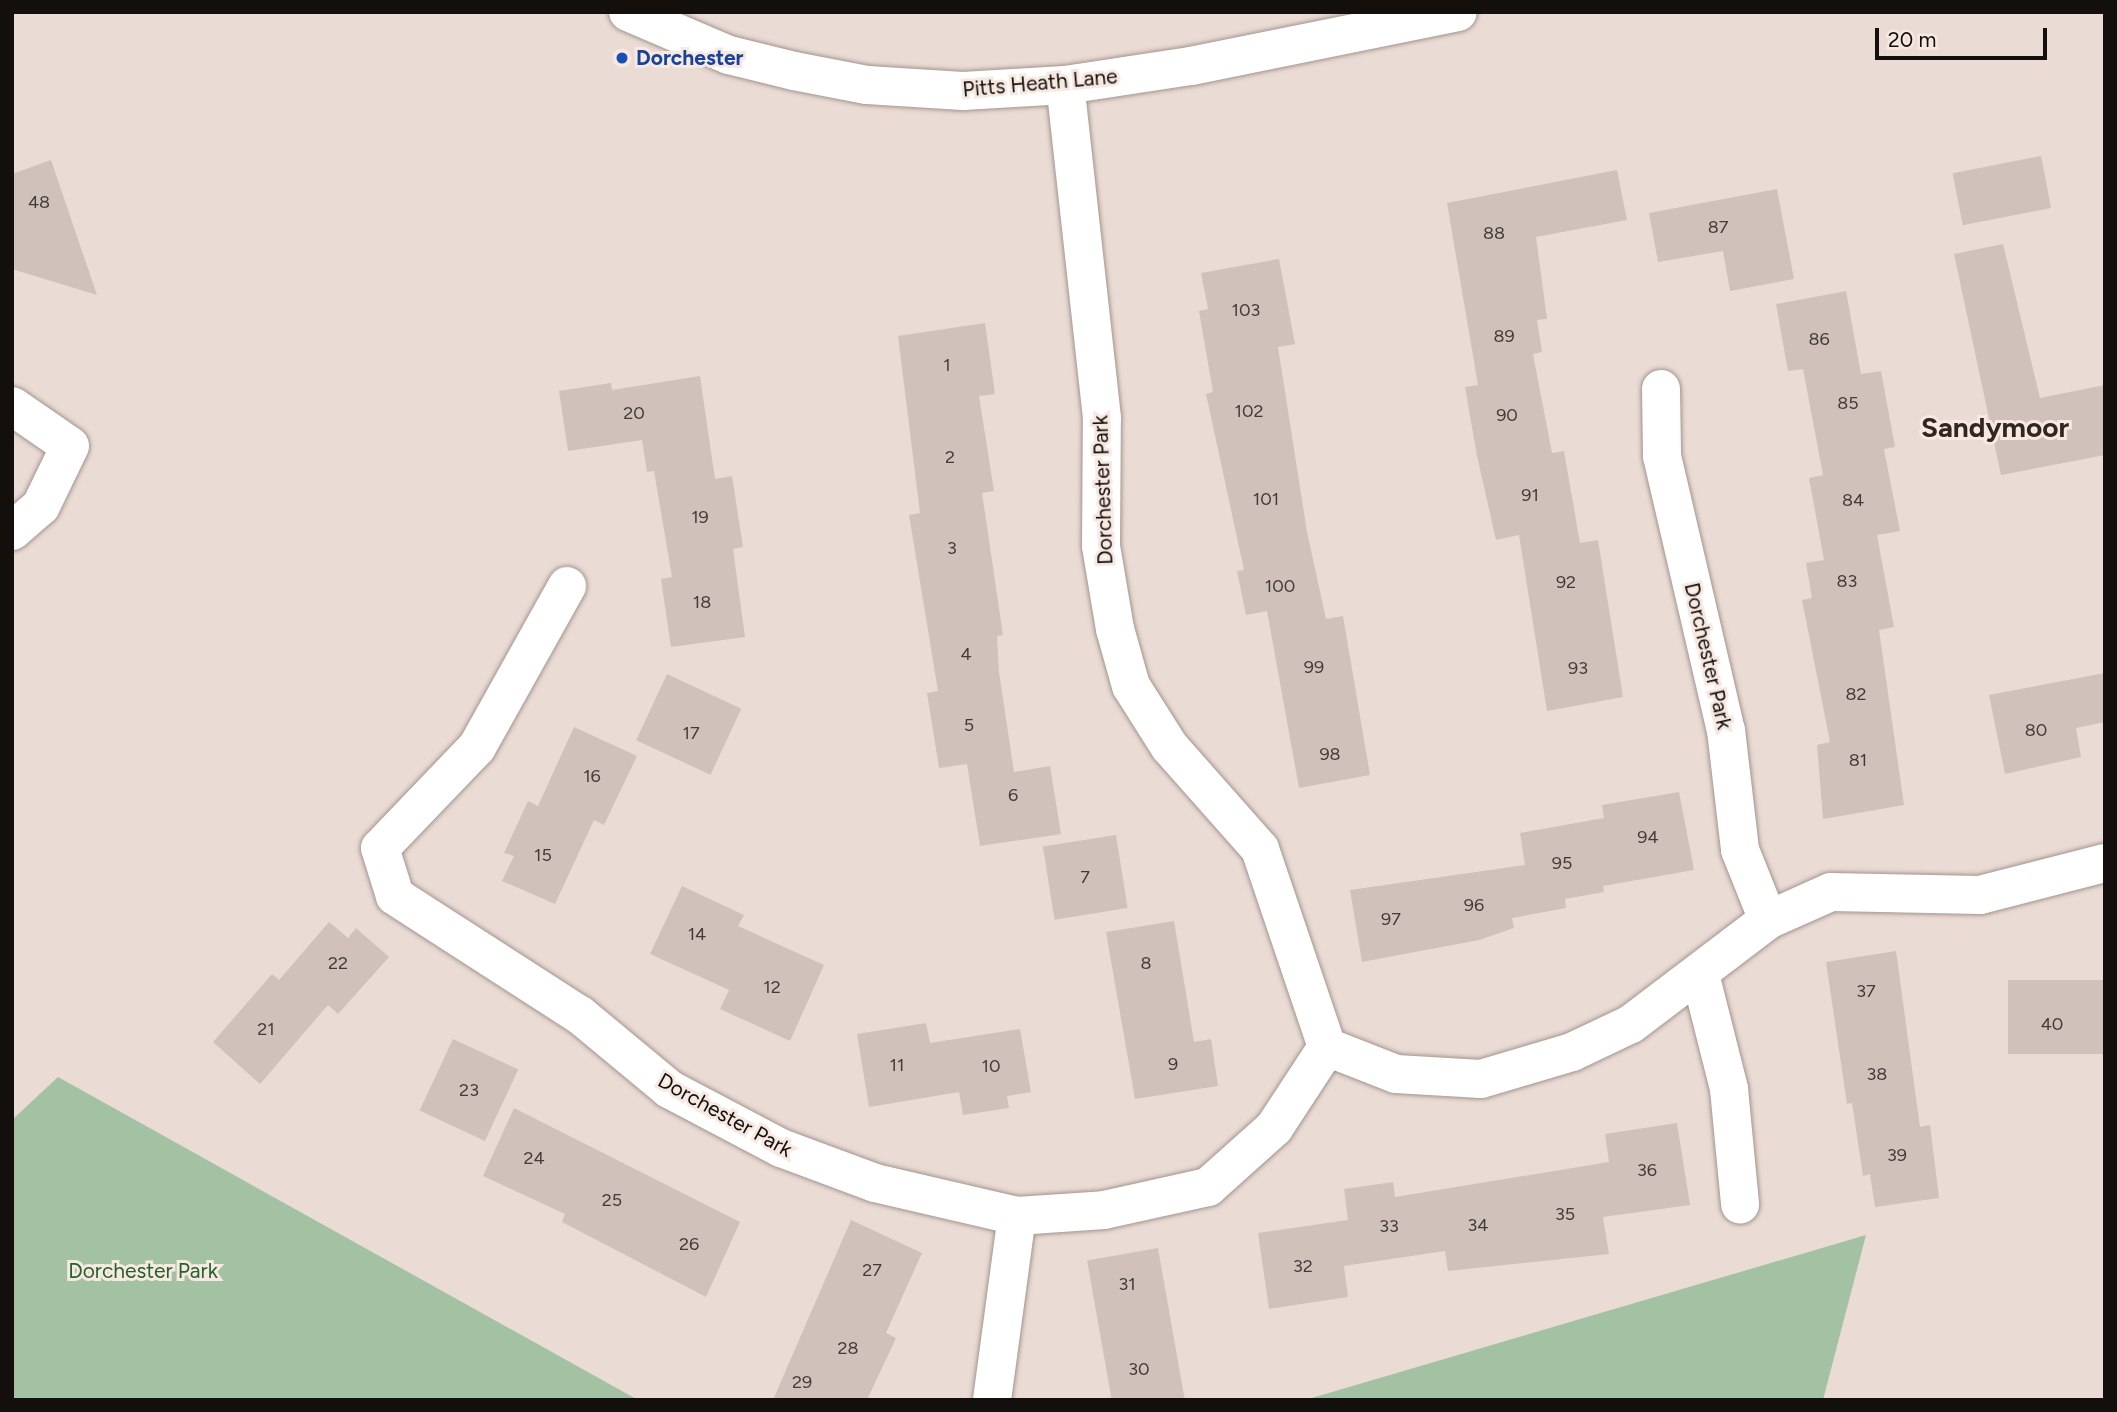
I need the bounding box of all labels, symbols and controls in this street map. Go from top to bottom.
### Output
scale bar [1879,14,2050,58]
text: 20 m [1888,27,1936,52]
place label: Dorchester [636,45,744,71]
marker: Dorchester [614,50,630,66]
street label: Pitts Heath Lane [961,64,1119,102]
house number: 48 [28,191,50,213]
house number: 87 [1708,216,1728,238]
house number: 88 [1483,222,1505,244]
house number: 103 [1232,299,1260,321]
house number: 89 [1493,325,1515,347]
house number: 86 [1808,328,1830,350]
house number: 1 [943,354,951,376]
house number: 85 [1837,392,1859,414]
house number: 102 [1234,400,1264,422]
house number: 20 [623,402,645,424]
house number: 90 [1496,404,1518,426]
district label: Sandymoor [1921,410,2069,444]
street label: Dorchester Park [1088,415,1118,565]
house number: 2 [945,446,955,468]
house number: 91 [1521,484,1539,506]
house number: 101 [1253,488,1279,510]
house number: 84 [1842,489,1864,511]
house number: 19 [691,506,709,528]
house number: 3 [947,537,957,559]
house number: 83 [1837,570,1857,592]
house number: 92 [1556,571,1576,593]
house number: 100 [1265,575,1295,597]
street label: Dorchester Park [1679,580,1737,732]
house number: 18 [693,591,711,613]
house number: 4 [960,643,972,665]
house number: 99 [1304,656,1324,678]
house number: 93 [1568,657,1588,679]
house number: 82 [1845,683,1867,705]
house number: 5 [964,714,974,736]
house number: 80 [2025,719,2047,741]
house number: 17 [682,722,700,744]
house number: 98 [1319,743,1341,765]
house number: 81 [1849,749,1867,771]
house number: 16 [583,765,601,787]
house number: 6 [1008,784,1018,806]
house number: 94 [1637,826,1659,848]
house number: 15 [534,844,552,866]
house number: 95 [1552,852,1572,874]
house number: 7 [1080,866,1090,888]
house number: 96 [1464,894,1484,916]
house number: 97 [1381,908,1401,930]
house number: 14 [688,923,706,945]
house number: 22 [328,952,348,974]
house number: 8 [1140,952,1152,974]
house number: 12 [763,976,781,998]
house number: 37 [1856,980,1876,1002]
house number: 40 [2041,1013,2063,1035]
house number: 21 [257,1018,275,1040]
house number: 9 [1168,1053,1178,1075]
house number: 11 [890,1054,904,1076]
house number: 10 [982,1055,1000,1077]
house number: 38 [1867,1063,1887,1085]
street label: Dorchester Park [653,1068,797,1162]
house number: 23 [459,1079,479,1101]
house number: 39 [1887,1144,1907,1166]
house number: 24 [523,1147,545,1169]
house number: 36 [1637,1159,1657,1181]
house number: 25 [602,1189,622,1211]
house number: 35 [1555,1203,1575,1225]
house number: 34 [1468,1214,1488,1236]
house number: 33 [1379,1215,1399,1237]
house number: 26 [679,1233,699,1255]
house number: 32 [1293,1255,1313,1277]
park label: Dorchester Park [68,1258,218,1284]
house number: 27 [862,1259,882,1281]
house number: 31 [1118,1273,1136,1295]
house number: 28 [837,1337,859,1359]
house number: 30 [1128,1358,1150,1380]
house number: 29 [792,1371,812,1393]

